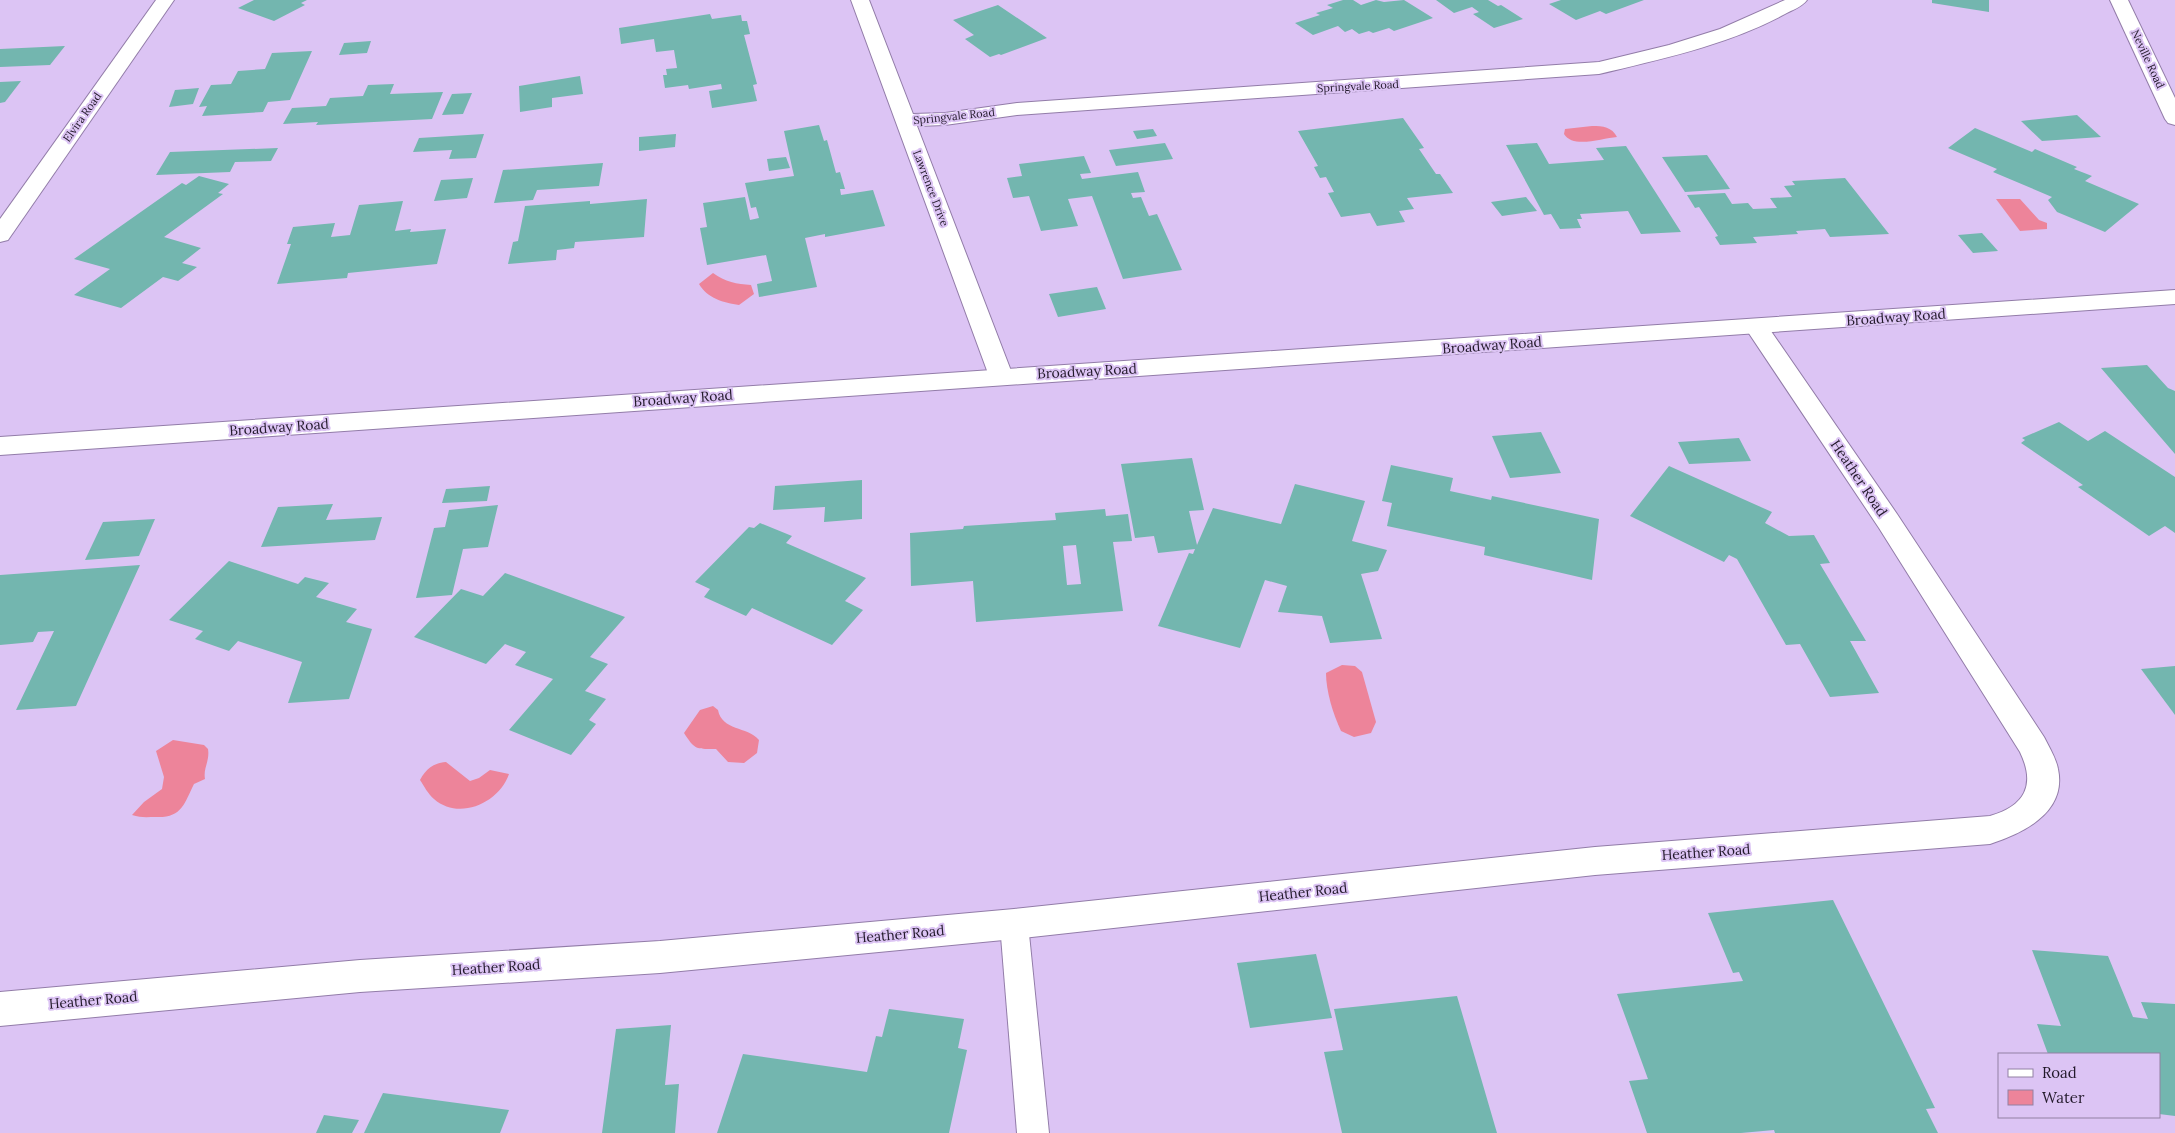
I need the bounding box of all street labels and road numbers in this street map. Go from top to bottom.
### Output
street label: Neville Road [2128,27,2168,91]
street label: Springvale Road [1317,77,1400,95]
street label: Elvira Road [60,89,104,144]
street label: Springvale Road [913,105,996,127]
street label: Lawrence Drive [910,148,952,228]
street label: Broadway Road [1845,305,1947,329]
street label: Broadway Road [1441,333,1543,357]
street label: Broadway Road [1037,359,1137,383]
street label: Broadway Road [632,386,734,410]
street label: Broadway Road [228,415,330,439]
street label: Heather Road [1827,436,1891,520]
street label: Heather Road [1661,840,1751,864]
street label: Heather Road [1258,878,1348,906]
street label: Heather Road [855,921,945,947]
street label: Heather Road [451,955,541,979]
street label: Heather Road [48,987,138,1013]

